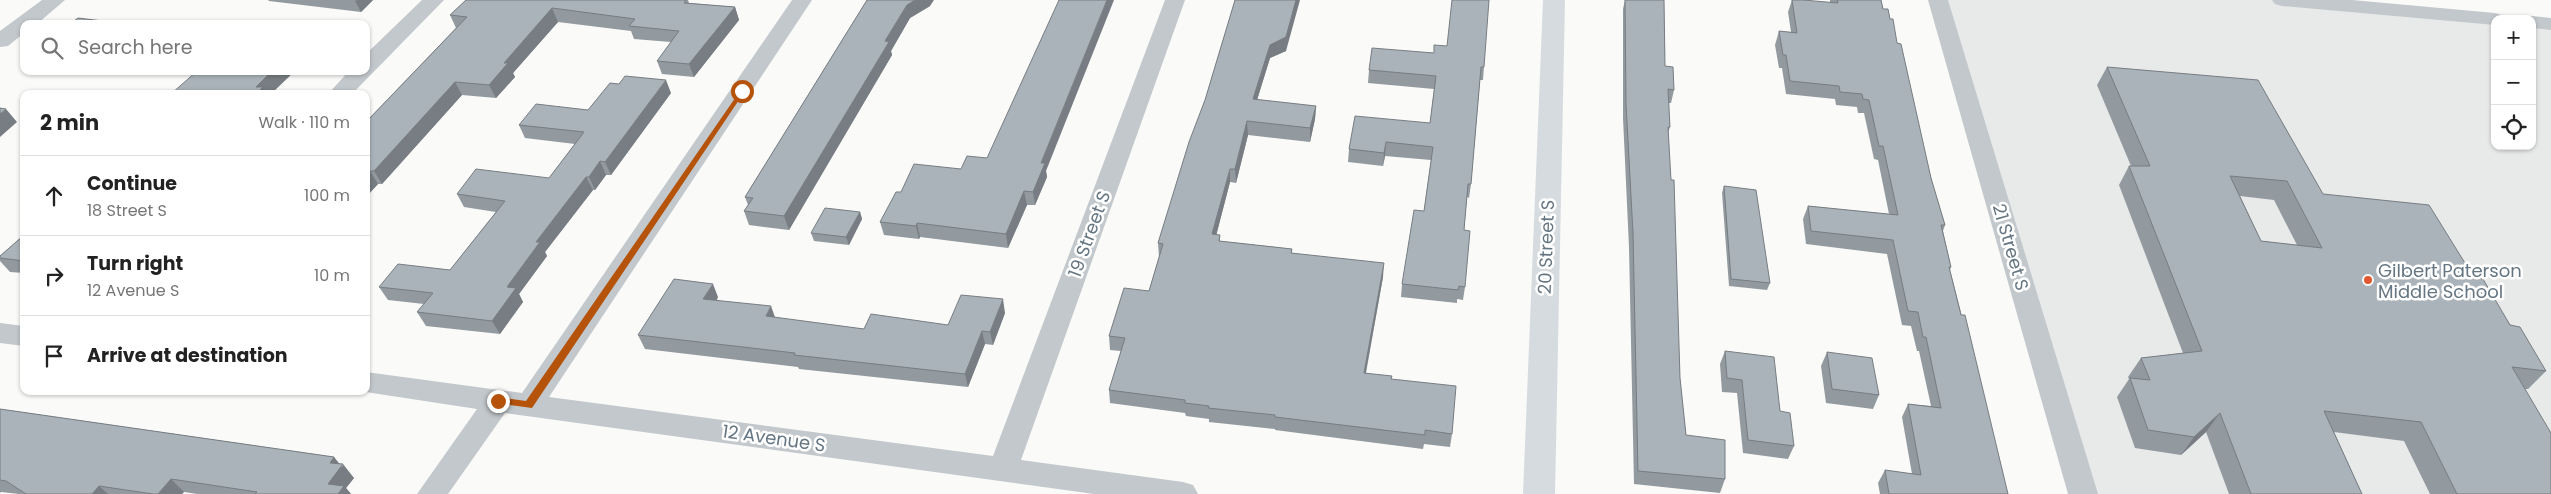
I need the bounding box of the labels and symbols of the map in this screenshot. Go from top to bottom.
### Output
route start [731,80,754,103]
street label: 19 Street S [1062,187,1116,281]
street label: 20 Street S [1532,199,1560,295]
street label: 21 Street S [1987,201,2035,293]
place label: Gilbert Paterson Middle School [2378,258,2522,304]
marker: Gilbert Paterson Middle School [2362,274,2374,286]
route end [487,390,510,413]
street label: 12 Avenue S [721,418,827,458]

